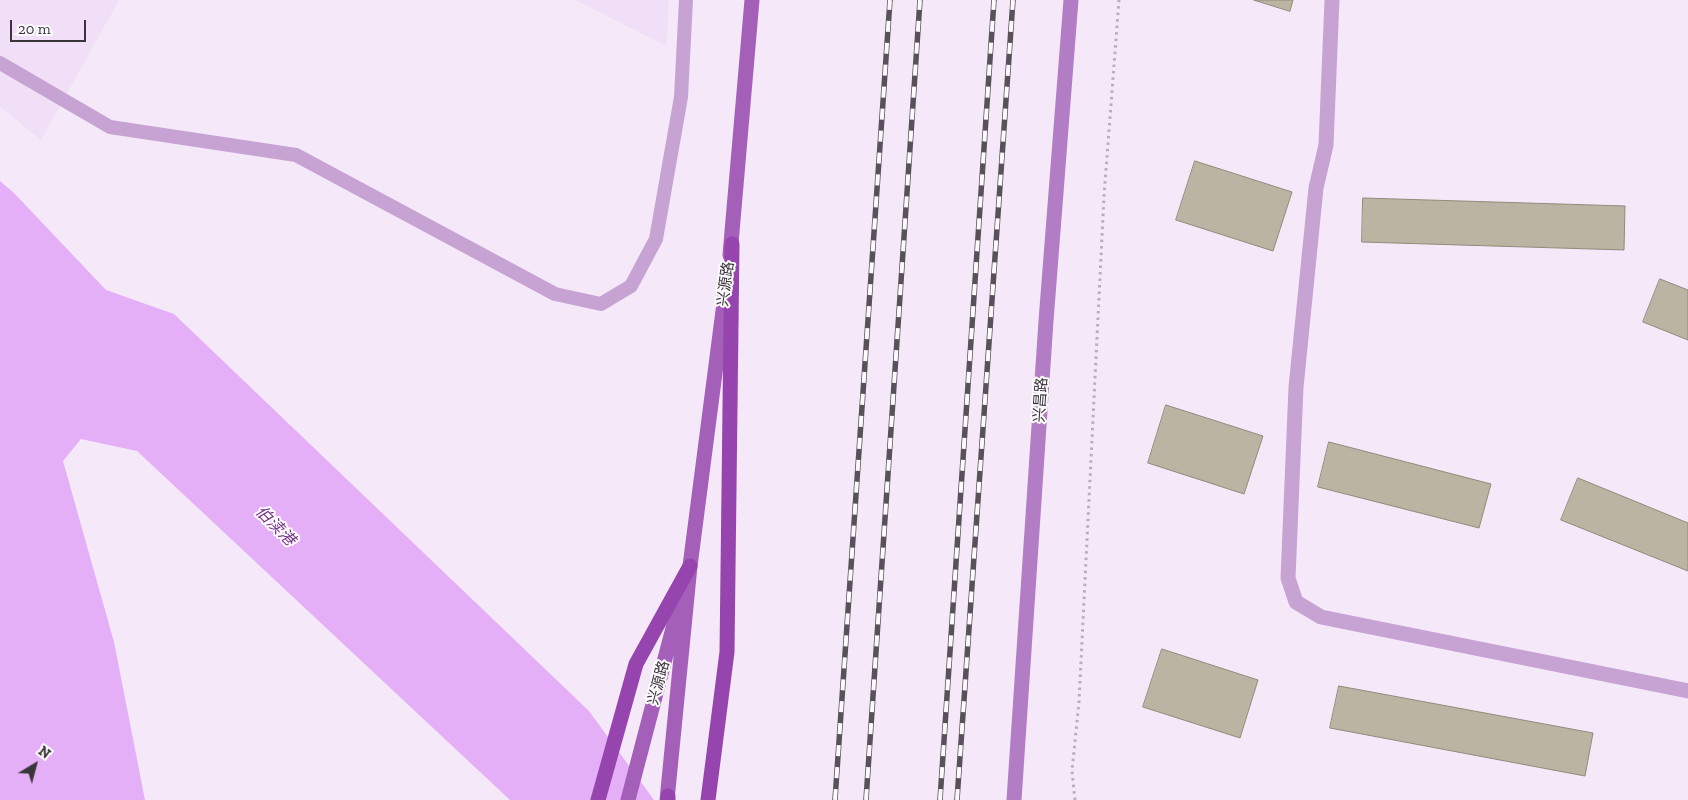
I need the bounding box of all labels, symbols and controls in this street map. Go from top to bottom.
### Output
scale bar [12,10,89,42]
text: 20 m [18,20,51,38]
street label: 兴源路 [714,260,738,308]
street label: 兴昌路 [1030,377,1052,423]
water label: 伯渎港 [251,502,299,550]
street label: 兴源路 [644,659,674,707]
north arrow [10,740,60,790]
text: N [35,743,54,763]

